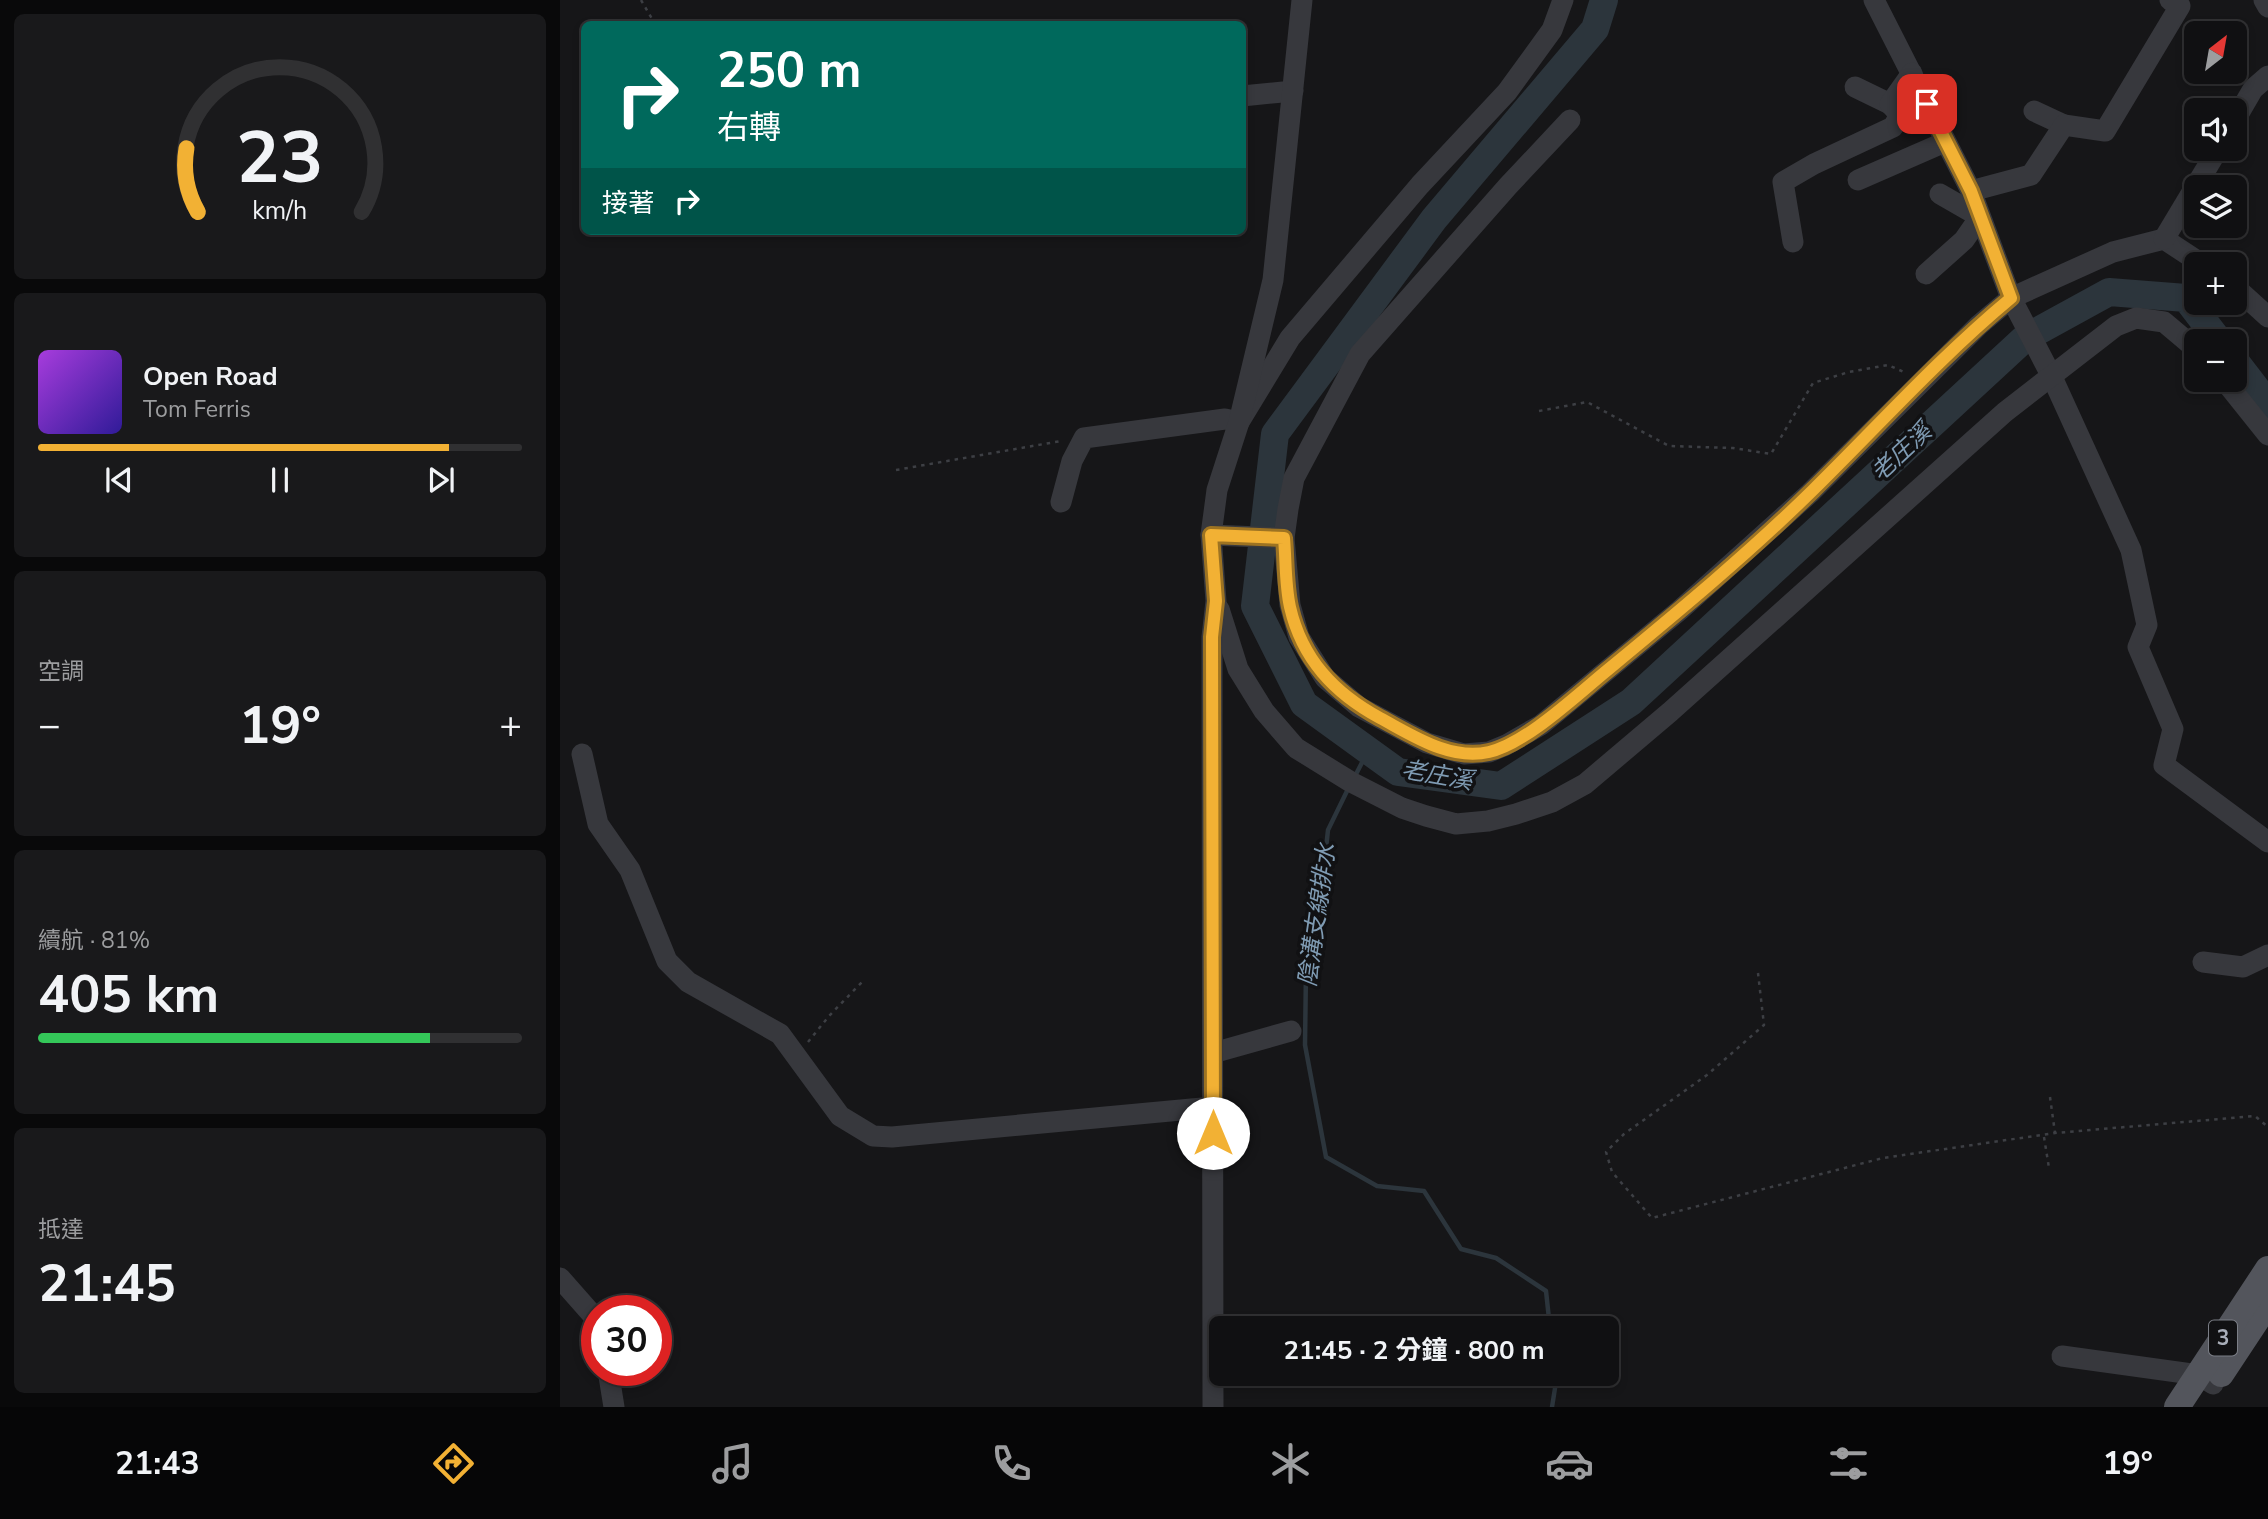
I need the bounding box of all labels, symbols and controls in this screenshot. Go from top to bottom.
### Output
north arrow [2184,21,2247,84]
map controls [2184,21,2247,392]
text: 250 m [717,37,861,104]
icon: right [602,49,693,140]
pin [1897,74,1957,134]
icon: arrive [1908,85,1946,123]
button: sound [2184,98,2247,161]
text: 右轉 [717,106,781,149]
text: 23 [236,109,324,209]
button: layers [2184,175,2247,238]
icon: right [668,182,706,220]
text: 接著 [602,186,654,221]
text: km/h [252,194,308,228]
button: + [2184,252,2247,315]
button: − [2184,329,2247,392]
text: Open Road [143,359,278,394]
text: Tom Ferris [143,394,251,425]
water label: 老庄溪 [1864,414,1940,488]
icon: previous [100,461,138,499]
icon: pause [261,461,299,499]
icon: next [422,461,460,499]
text: 空調 [38,656,84,687]
text: 19° [239,690,321,761]
text: − [38,700,61,751]
text: + [499,700,522,751]
water label: 老庄溪 [1399,753,1478,798]
water label: 陰溝支線排水 [1291,840,1343,989]
text: 續航 · 81% [38,925,150,956]
text: 405 km [38,959,219,1030]
position arrow [1176,1096,1250,1170]
text: 抵達 [38,1214,84,1245]
text: 21:45 [38,1248,176,1319]
speed limit sign: 30 [581,1295,672,1386]
road number: 3 [2209,1320,2237,1356]
text: 21:45 · 2 分鐘 · 800 m [1283,1333,1545,1368]
icon: directions [429,1439,478,1488]
icon: music [708,1439,757,1488]
icon: phone [987,1439,1036,1488]
icon: climate [1266,1439,1315,1488]
icon: car [1545,1439,1594,1488]
icon: filters [1824,1439,1873,1488]
text: 21:43 [115,1442,200,1485]
text: 19° [2102,1442,2153,1485]

